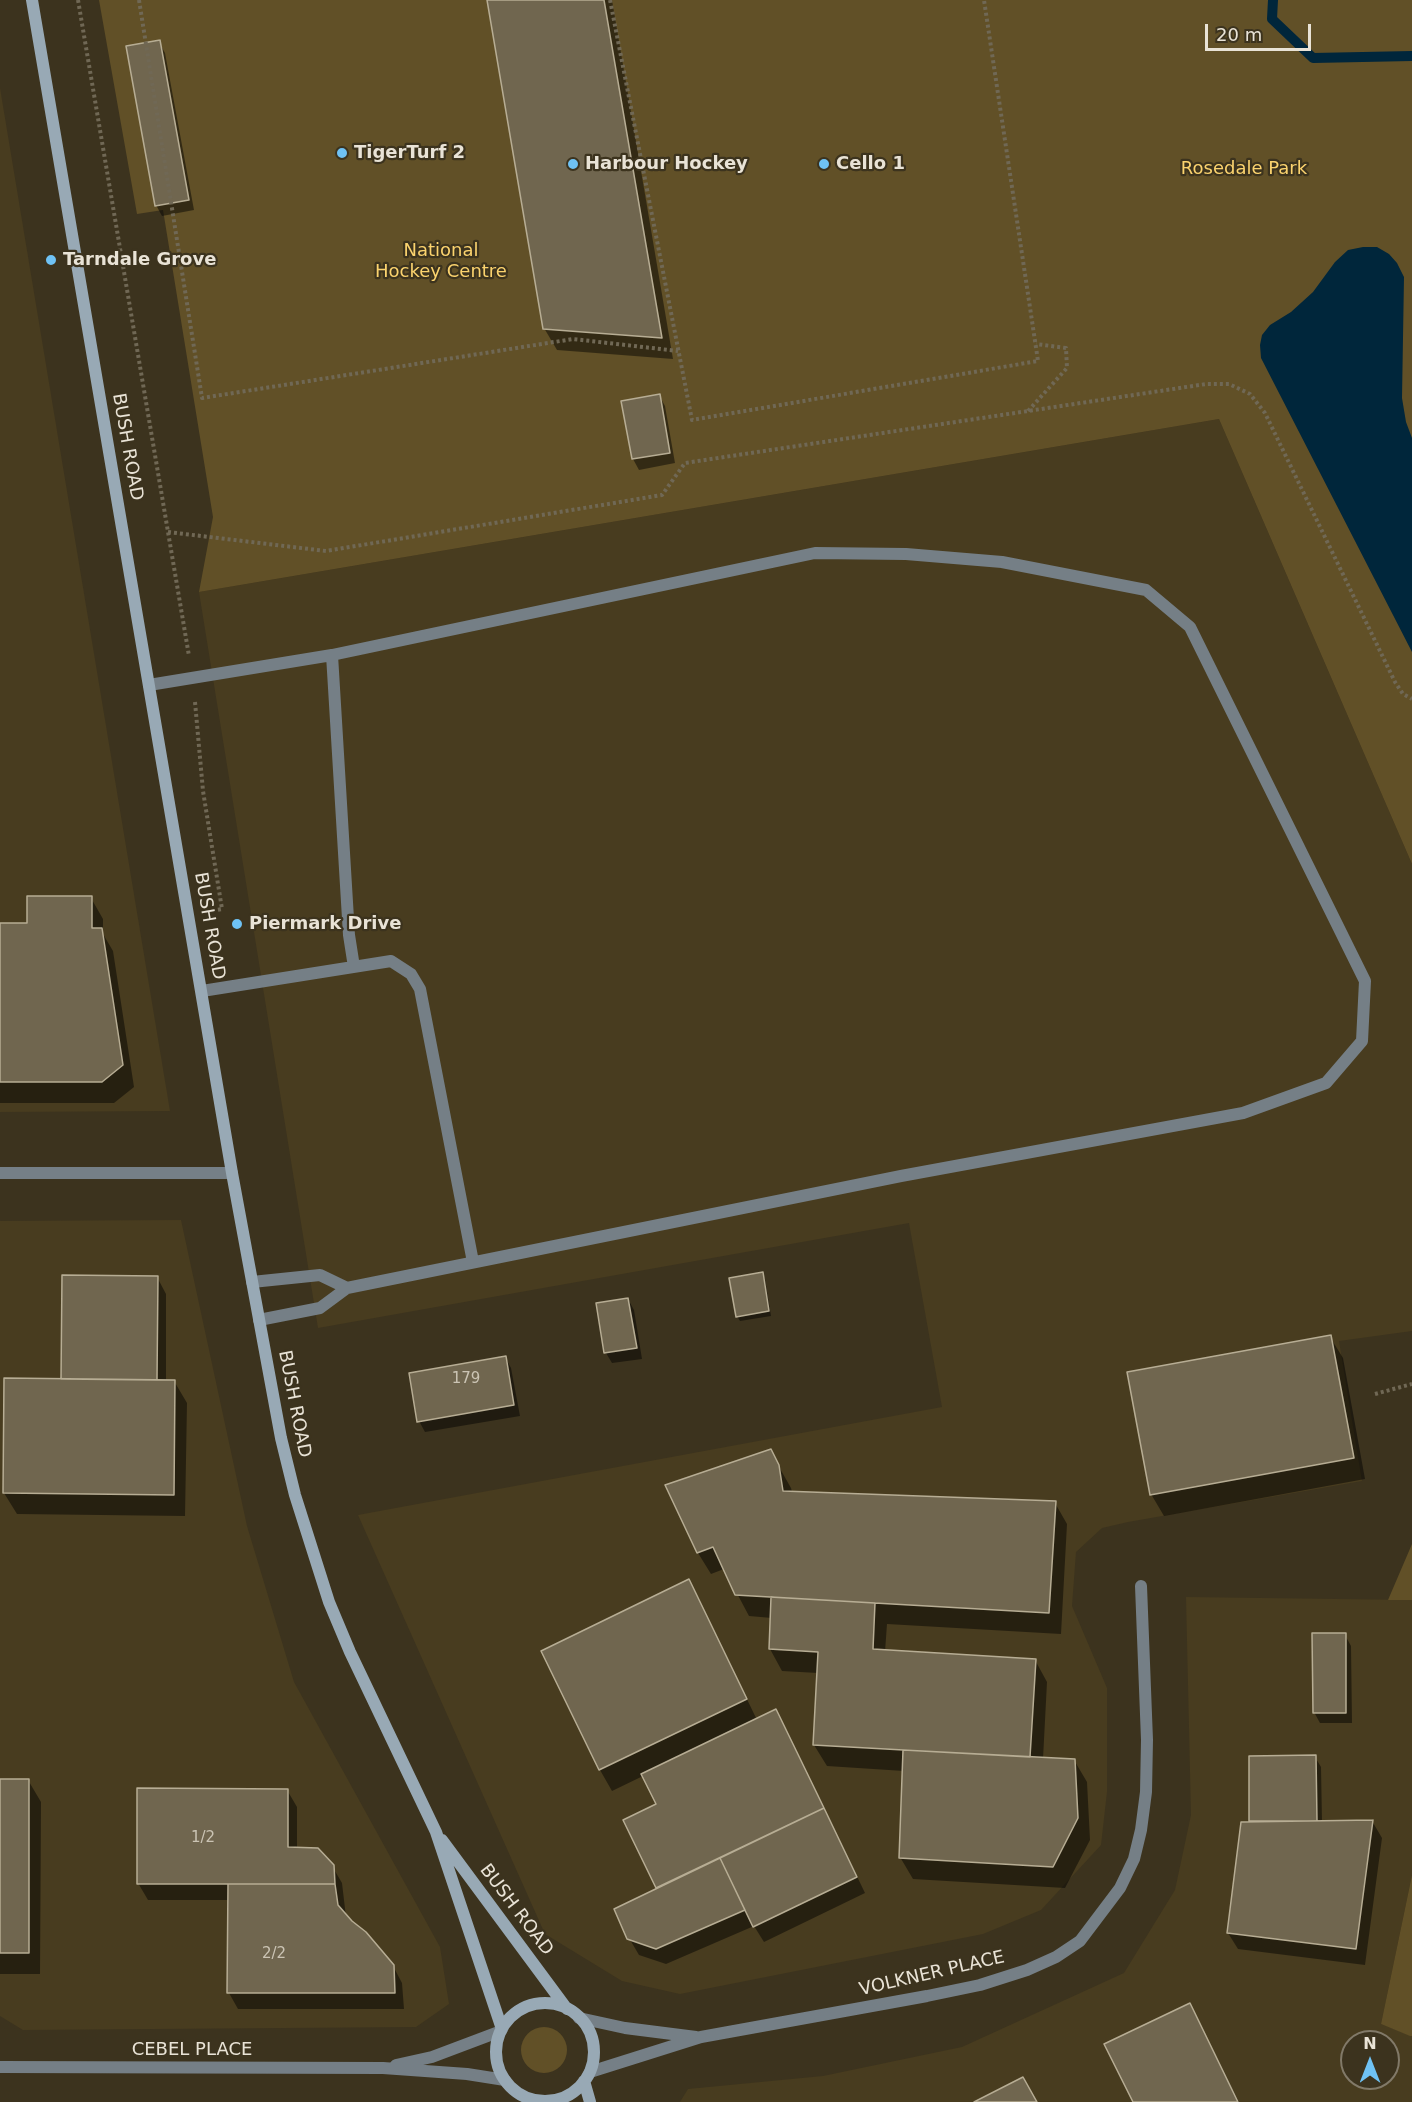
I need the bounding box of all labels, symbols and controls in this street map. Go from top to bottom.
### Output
scale bar [1208,12,1314,50]
text: 20 m [1216,24,1262,45]
place label: TigerTurf 2 [354,142,465,164]
marker: TigerTurf 2 [335,146,349,160]
place label: Harbour Hockey [585,153,748,175]
place label: Cello 1 [836,153,905,175]
marker: Harbour Hockey [566,157,580,171]
marker: Cello 1 [817,157,831,171]
park label: Rosedale Park [1181,158,1307,180]
park label: National Hockey Centre [375,240,507,282]
place label: Tarndale Grove [63,249,216,271]
marker: Tarndale Grove [44,253,58,267]
street label: BUSH ROAD [107,392,147,502]
street label: BUSH ROAD [189,871,229,981]
place label: Piermark Drive [249,913,401,935]
marker: Piermark Drive [230,917,244,931]
street label: BUSH ROAD [273,1349,315,1459]
house number: 179 [452,1370,480,1388]
house number: 1/2 [191,1829,215,1847]
street label: BUSH ROAD [475,1860,557,1960]
house number: 2/2 [262,1945,286,1963]
street label: VOLKNER PLACE [857,1947,1007,2001]
north arrow [1340,2030,1400,2090]
text: N [1363,2034,1377,2053]
street label: CEBEL PLACE [132,2039,252,2061]

